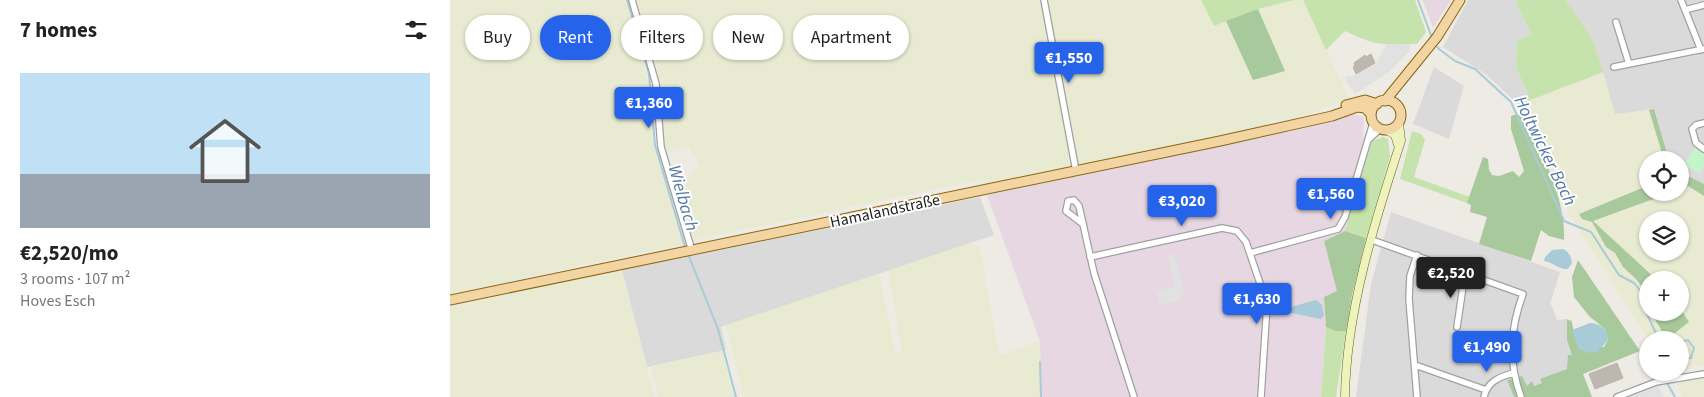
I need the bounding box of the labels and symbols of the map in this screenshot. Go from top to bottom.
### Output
pin: €1,550 [1028,42,1110,84]
pin: €1,360 [608,86,690,129]
water label: Holtwicker Bach [1508,92,1582,210]
water label: Wielbach [662,162,704,234]
pin: €1,560 [1290,178,1372,220]
pin: €3,020 [1141,184,1223,227]
street label: Hamalandstraße [828,189,942,233]
pin: €2,520 [1410,256,1492,299]
pin: €1,630 [1216,282,1298,325]
pin: €1,490 [1446,330,1528,373]

